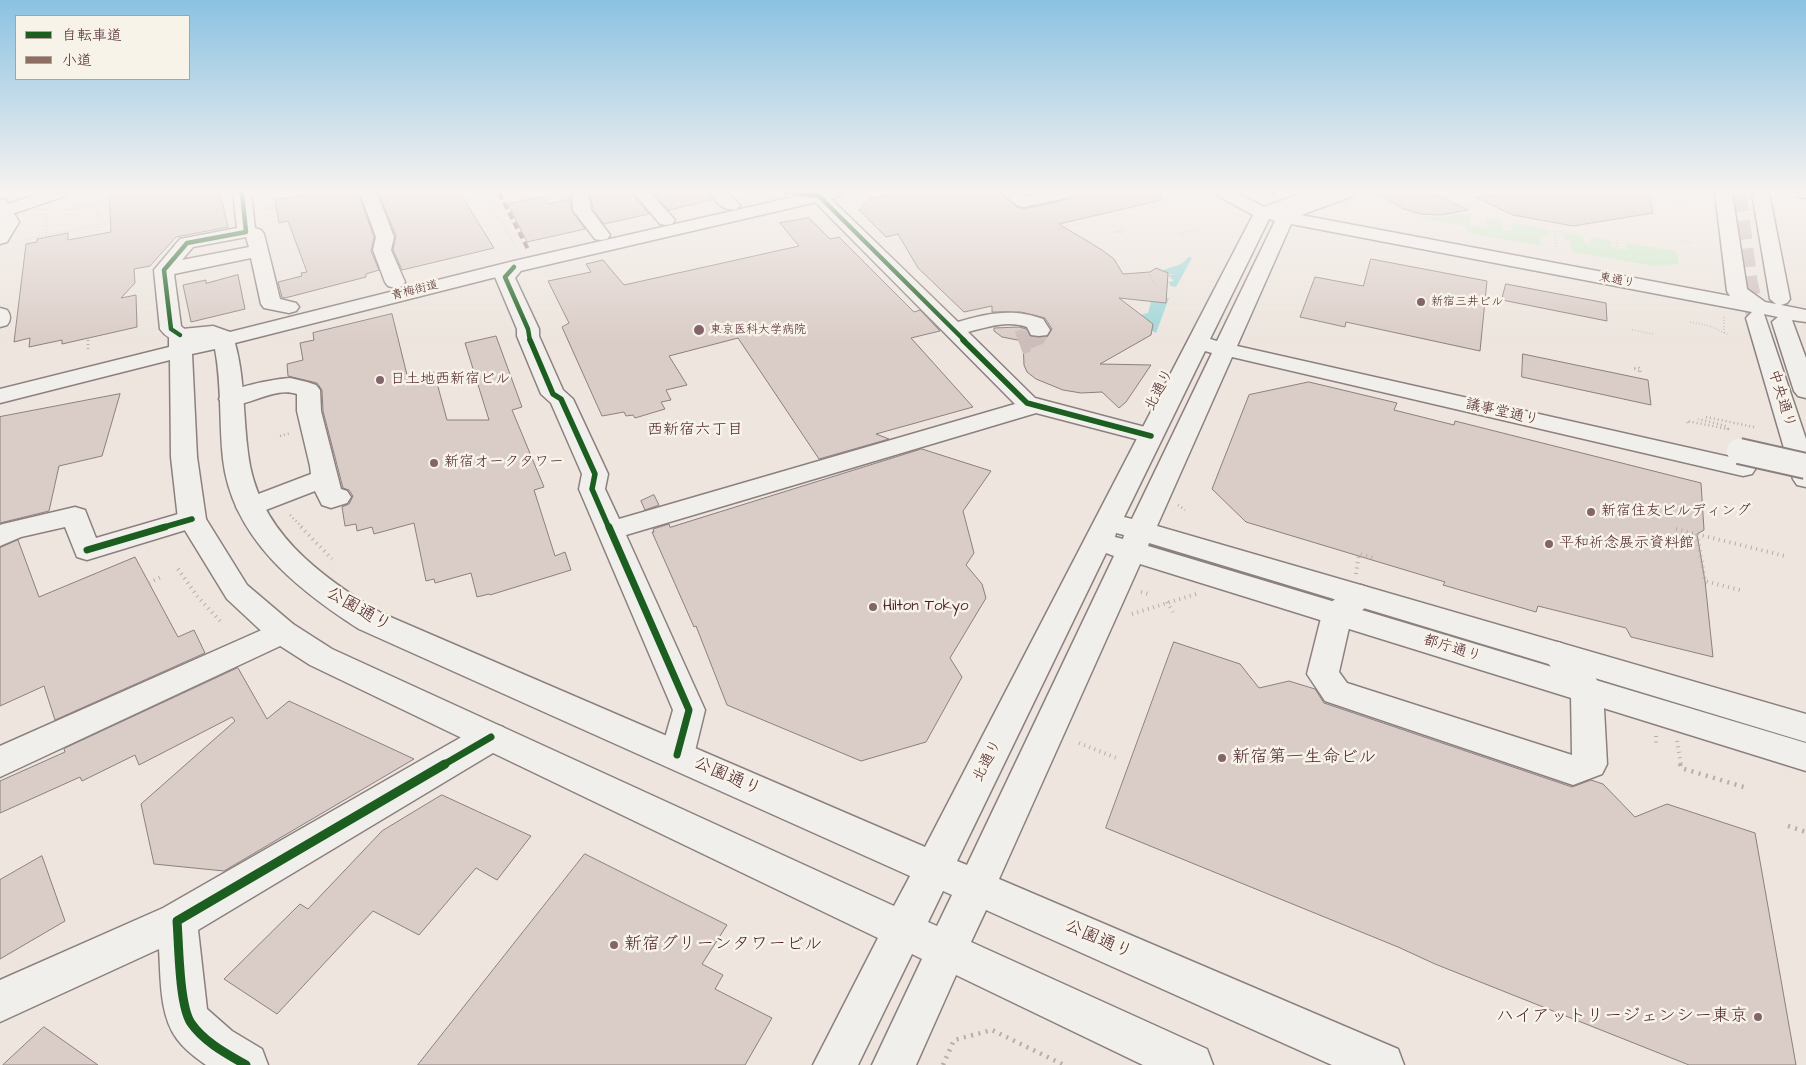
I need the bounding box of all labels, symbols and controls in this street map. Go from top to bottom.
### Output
legend [15,15,190,80]
text: 自転車道 [62,25,122,46]
text: 小道 [62,50,92,71]
street label: 東通り [1598,270,1636,292]
street label: 青梅街道 [390,278,440,304]
place label: 新宿三井ビル [1431,295,1503,309]
marker: 新宿三井ビル [1415,296,1427,308]
marker: 東京医科大学病院 [692,323,706,337]
place label: 東京医科大学病院 [710,323,806,337]
street label: 北通り [1142,366,1178,414]
street label: 中央通り [1764,368,1798,430]
place label: 日土地西新宿ビル [390,371,510,389]
marker: 日土地西新宿ビル [374,374,386,386]
street label: 議事堂通り [1463,396,1541,430]
district label: 西新宿六丁目 [647,421,743,441]
place label: 新宿オークタワー [444,454,564,472]
marker: 新宿オークタワー [428,457,440,469]
place label: 新宿住友ビルディング [1601,503,1751,521]
marker: 新宿住友ビルディング [1585,506,1597,518]
place label: 平和祈念展示資料館 [1559,535,1694,553]
marker: 平和祈念展示資料館 [1543,538,1555,550]
street label: 公園通り [321,583,395,637]
place label: Hilton Tokyo [883,598,968,616]
marker: Hilton Tokyo [867,601,879,613]
street label: 都庁通り [1421,632,1483,666]
street label: 北通り [970,737,1006,785]
place label: 新宿第一生命ビル [1232,747,1376,769]
street label: 公園通り [690,752,764,802]
marker: 新宿第一生命ビル [1216,752,1228,764]
street label: 公園通り [1061,915,1135,965]
place label: 新宿グリーンタワービル [624,934,822,956]
marker: 新宿グリーンタワービル [608,939,620,951]
place label: ハイアットリージェンシー東京 [1496,1006,1748,1028]
marker: ハイアットリージェンシー東京 [1752,1011,1764,1023]

